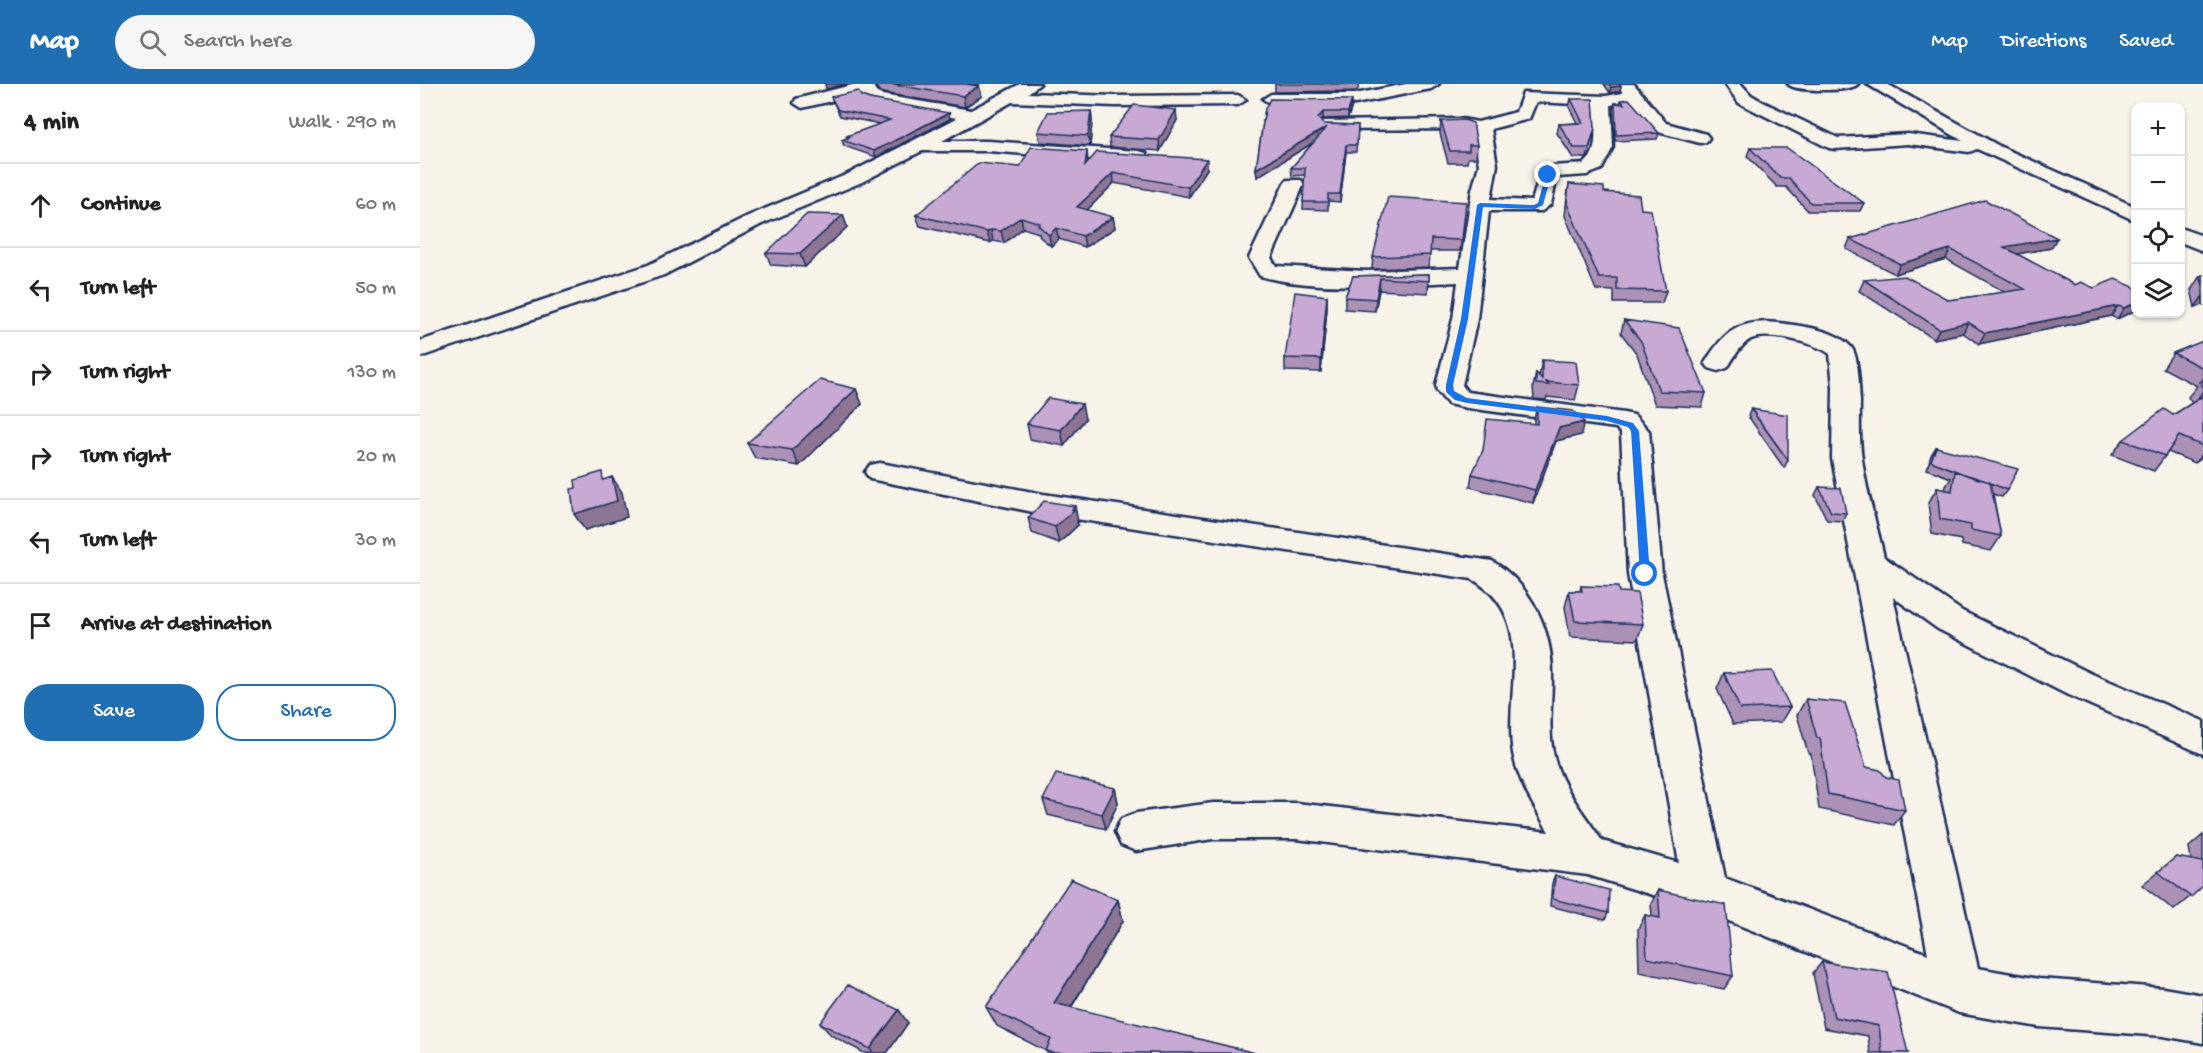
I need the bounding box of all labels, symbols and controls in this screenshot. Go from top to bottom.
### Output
search box [115,15,535,69]
text: Map [30,26,79,59]
icon: search [136,26,169,59]
text: Search here [184,29,292,55]
text: Map [1931,30,1968,55]
text: Directions [2001,30,2086,55]
text: Saved [2119,30,2173,55]
map controls [2131,102,2185,318]
button: + [2131,102,2185,156]
text: 4 min [24,108,79,139]
text: Walk · 290 m [289,112,396,135]
button: − [2131,156,2185,210]
route end [1534,161,1560,187]
icon: ahead [24,189,57,222]
text: Continue [81,192,161,218]
text: 60 m [356,194,396,217]
button: locate [2131,210,2185,264]
button: layers [2131,264,2185,318]
icon: left [24,273,57,306]
text: Turn left [81,276,155,302]
text: 50 m [355,278,396,301]
icon: right [24,357,57,390]
text: Turn right [81,360,169,386]
text: 130 m [347,362,396,385]
icon: right [24,441,57,474]
text: Turn right [81,444,169,470]
text: 20 m [356,446,396,469]
icon: left [24,525,57,558]
text: Turn left [81,528,155,554]
text: 30 m [355,530,396,553]
route start [1631,560,1657,586]
icon: arrive [24,609,57,642]
text: Arrive at destination [81,612,271,638]
button: Save [24,684,204,741]
button: Share [216,684,396,741]

